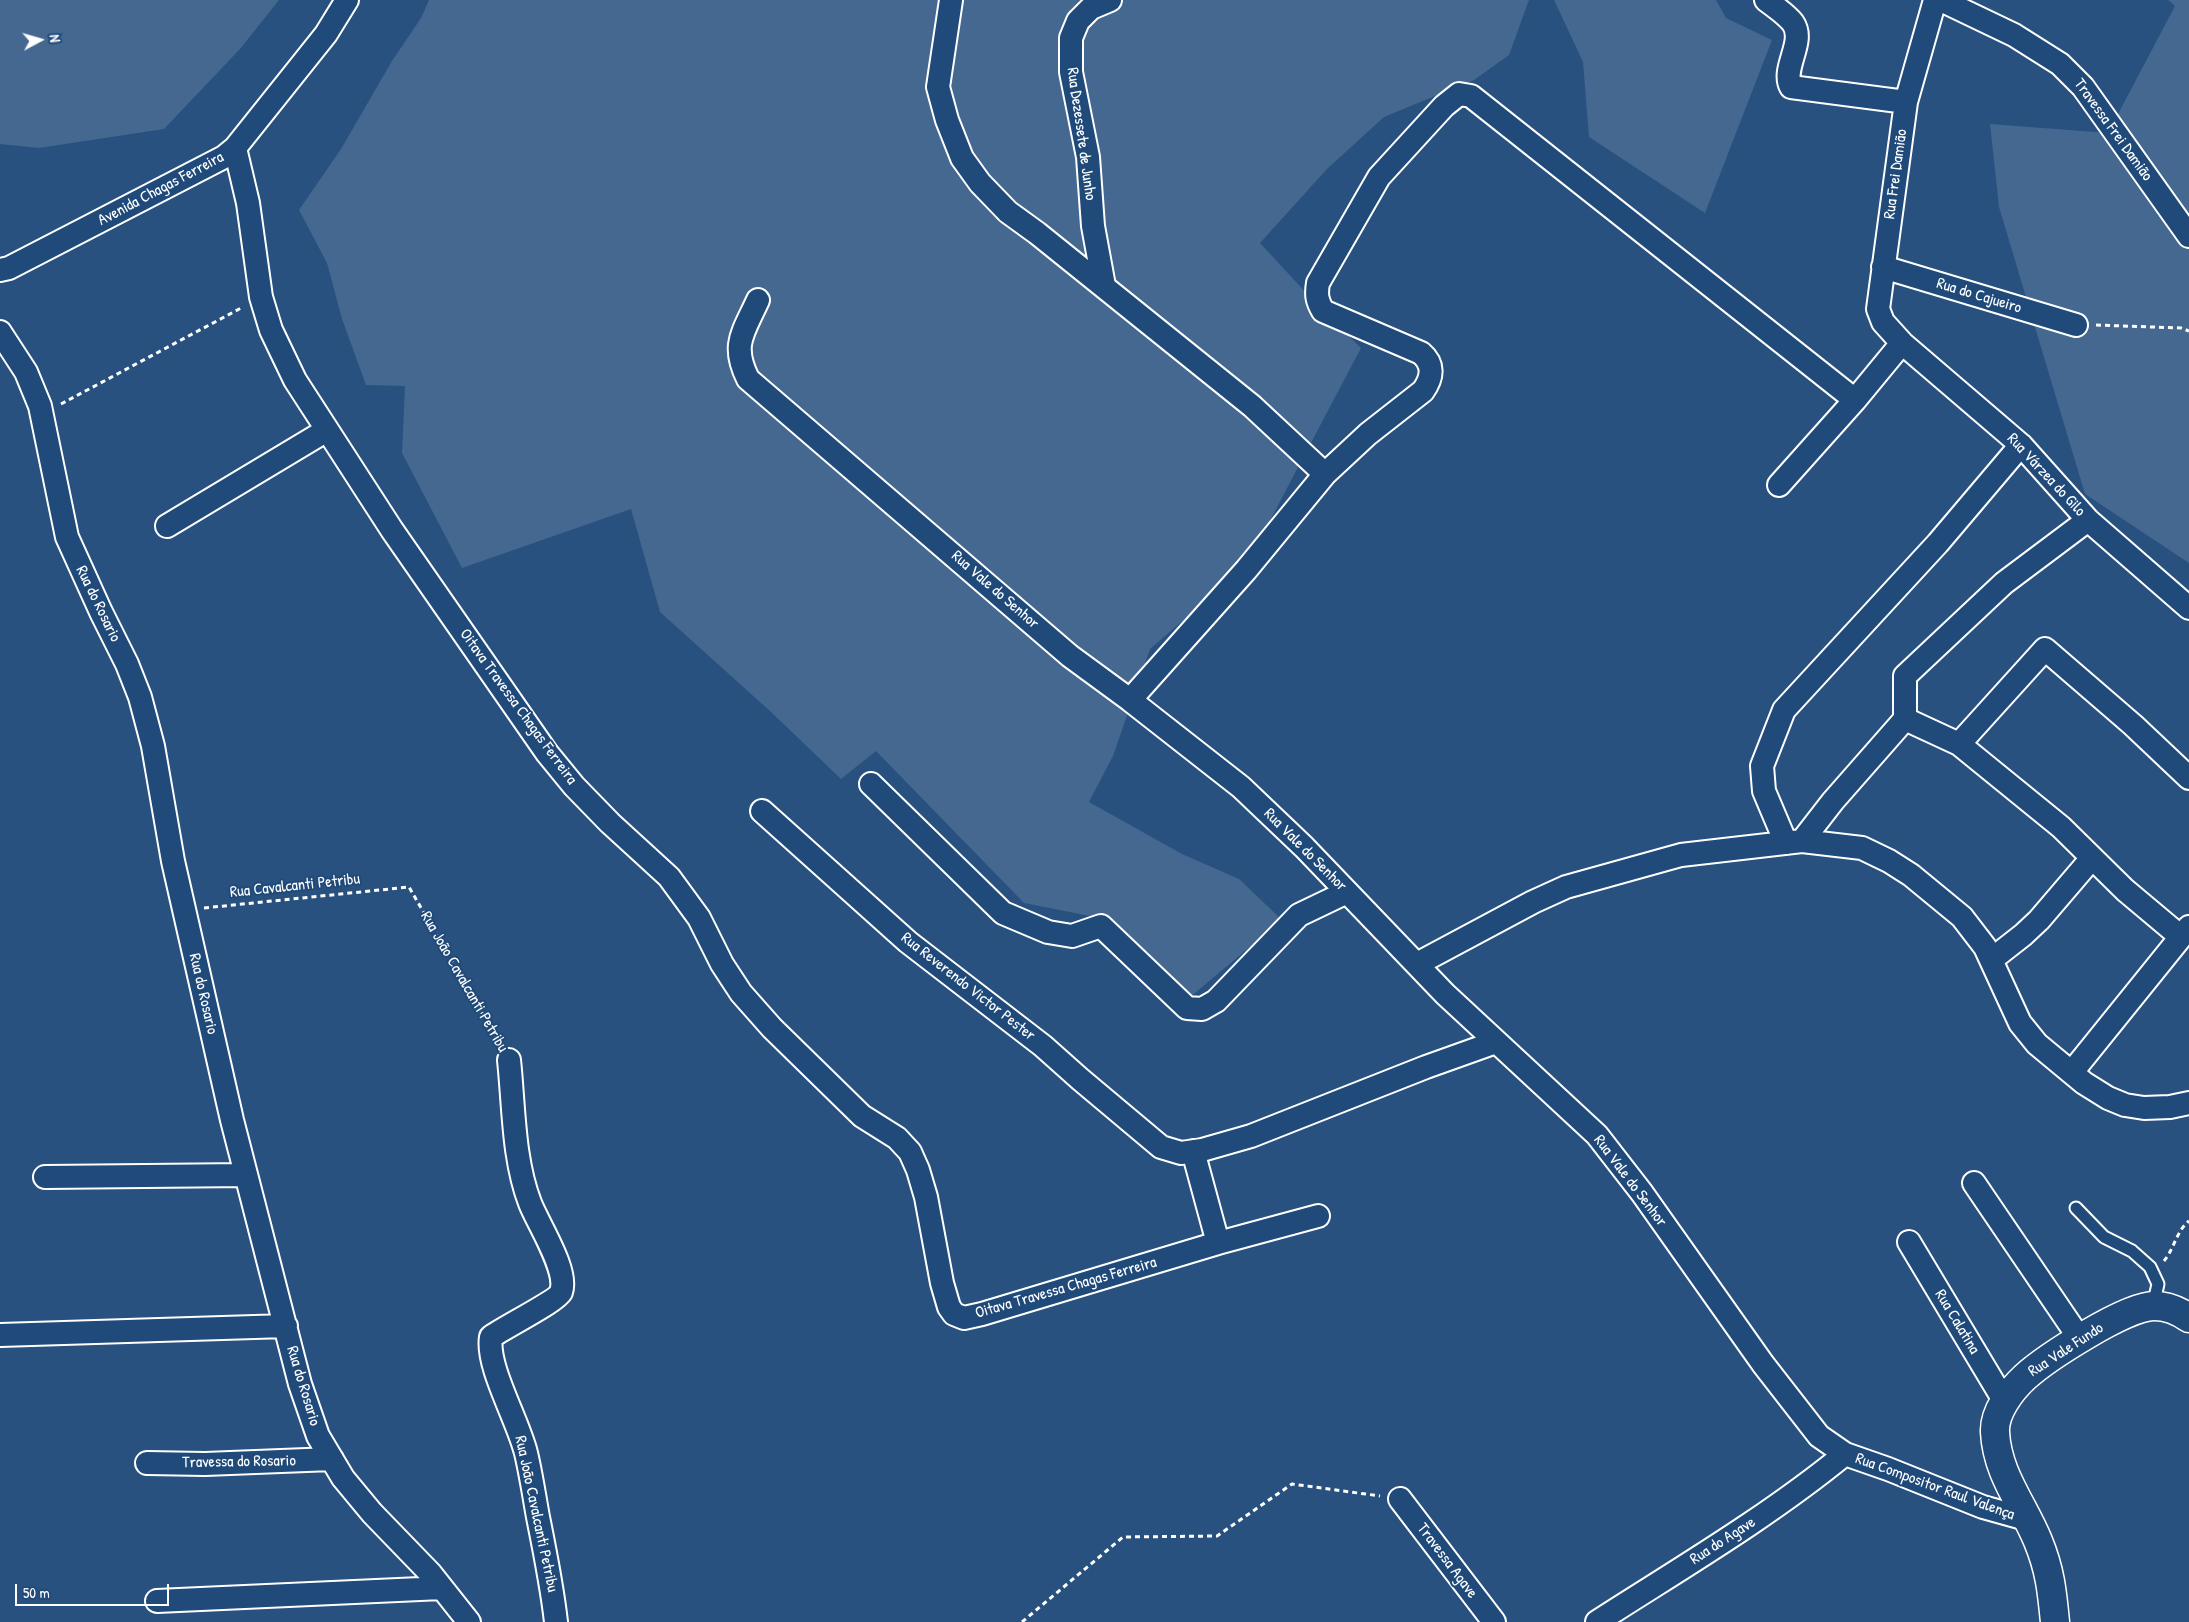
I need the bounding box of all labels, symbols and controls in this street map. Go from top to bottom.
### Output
north arrow [15,15,65,65]
text: N [46,34,65,43]
street label: Rua Dezessete de Junho [1062,66,1100,202]
street label: Travessa Frei Damião [2069,75,2157,185]
street label: Rua Frei Damião [1880,128,1912,220]
street label: Avenida Chagas Ferreira [95,148,227,230]
street label: Rua do Cajueiro [1934,274,2024,318]
street label: Rua Várzea do Gilo [2003,429,2089,521]
street label: Rua Vale do Senhor [947,547,1043,633]
street label: Rua do Rosario [71,563,125,645]
street label: Oitava Travessa Chagas Ferreira [455,625,581,789]
street label: Rua Vale do Senhor [1259,804,1351,896]
street label: Rua Cavalcanti Petribu [229,870,361,902]
street label: Rua João Cavalcanti Petribu [416,908,512,1056]
street label: Rua Reverendo Victor Pester [897,929,1039,1045]
street label: Rua do Rosario [184,952,222,1036]
street label: Rua Vale do Senhor [1589,1131,1671,1231]
street label: Oitava Travessa Chagas Ferreira [973,1253,1159,1323]
street label: Rua Calatina [1930,1286,1984,1358]
street label: Rua Vale Fundo [2025,1319,2107,1381]
street label: Rua do Rosario [282,1344,324,1428]
street label: Rua João Cavalcanti Petribu [510,1434,562,1594]
street label: Rua Compositor Raul Valença [1853,1449,2017,1525]
street label: Travessa do Rosario [182,1451,296,1473]
street label: Rua do Agave [1687,1513,1759,1569]
street label: Travessa Agave [1413,1520,1481,1602]
scale bar [18,1574,171,1606]
text: 50 m [23,1582,50,1603]

